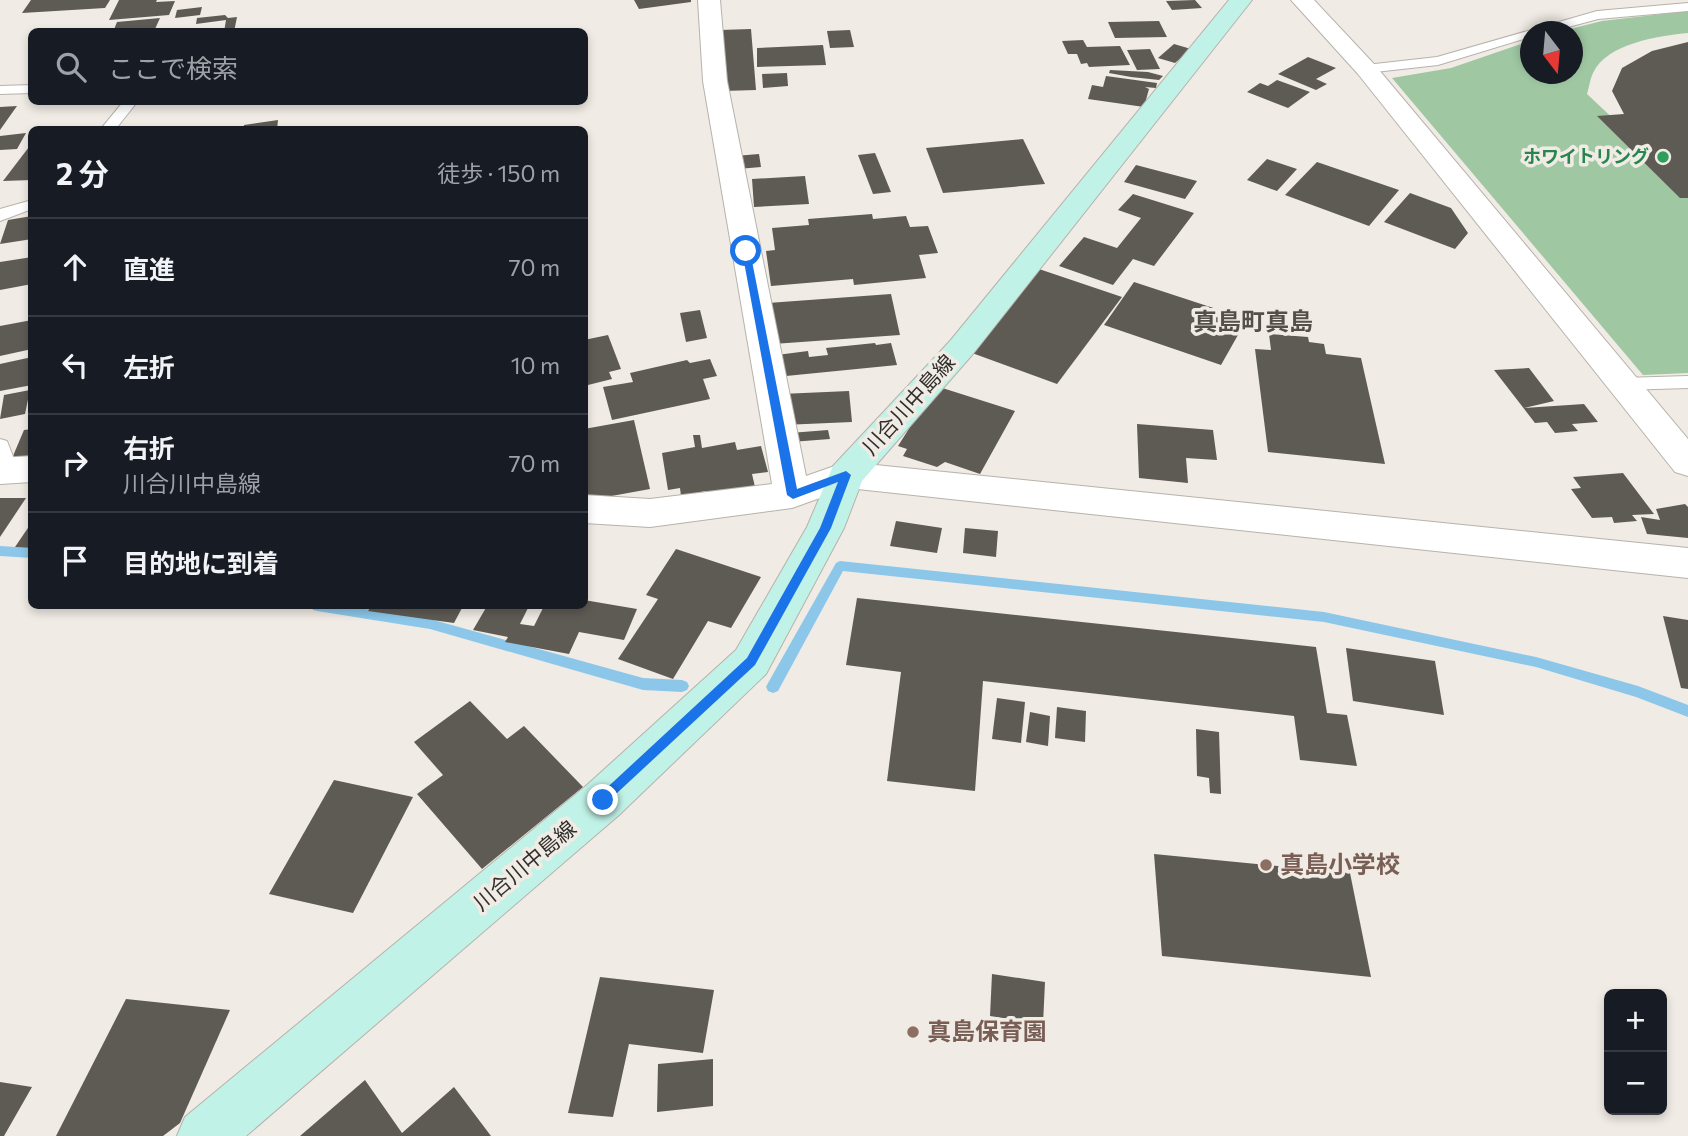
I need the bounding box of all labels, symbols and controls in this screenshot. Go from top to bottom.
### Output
north arrow [1520,21,1583,84]
search box [28,28,588,105]
icon: search [52,48,90,86]
text: ここで検索 [108,52,238,83]
place label: ホワイトリング [1523,145,1649,167]
marker: ホワイトリング [1655,149,1671,165]
text: 2 分 [56,154,109,191]
text: 徒歩 · 150 m [437,159,560,187]
route start [730,235,761,266]
icon: ahead [56,248,94,286]
text: 直進 [123,253,175,284]
text: 70 m [508,253,560,281]
district label: 真島町真島 [1193,306,1313,335]
icon: left [56,346,94,384]
street label: 川合川中島線 [856,349,959,459]
text: 左折 [123,351,175,382]
text: 10 m [511,351,560,379]
text: 右折 [123,432,175,463]
icon: right [56,444,94,482]
text: 70 m [508,449,560,477]
text: 川合川中島線 [123,469,261,497]
icon: arrive [56,542,94,580]
text: 目的地に到着 [123,547,279,578]
route end [587,784,618,815]
street label: 川合川中島線 [468,815,580,915]
place label: 真島小学校 [1280,849,1400,878]
marker: 真島小学校 [1258,857,1274,873]
map controls [1604,989,1667,1115]
button: + [1604,989,1667,1052]
place label: 真島保育園 [927,1016,1047,1045]
marker: 真島保育園 [905,1024,921,1040]
button: − [1604,1052,1667,1115]

